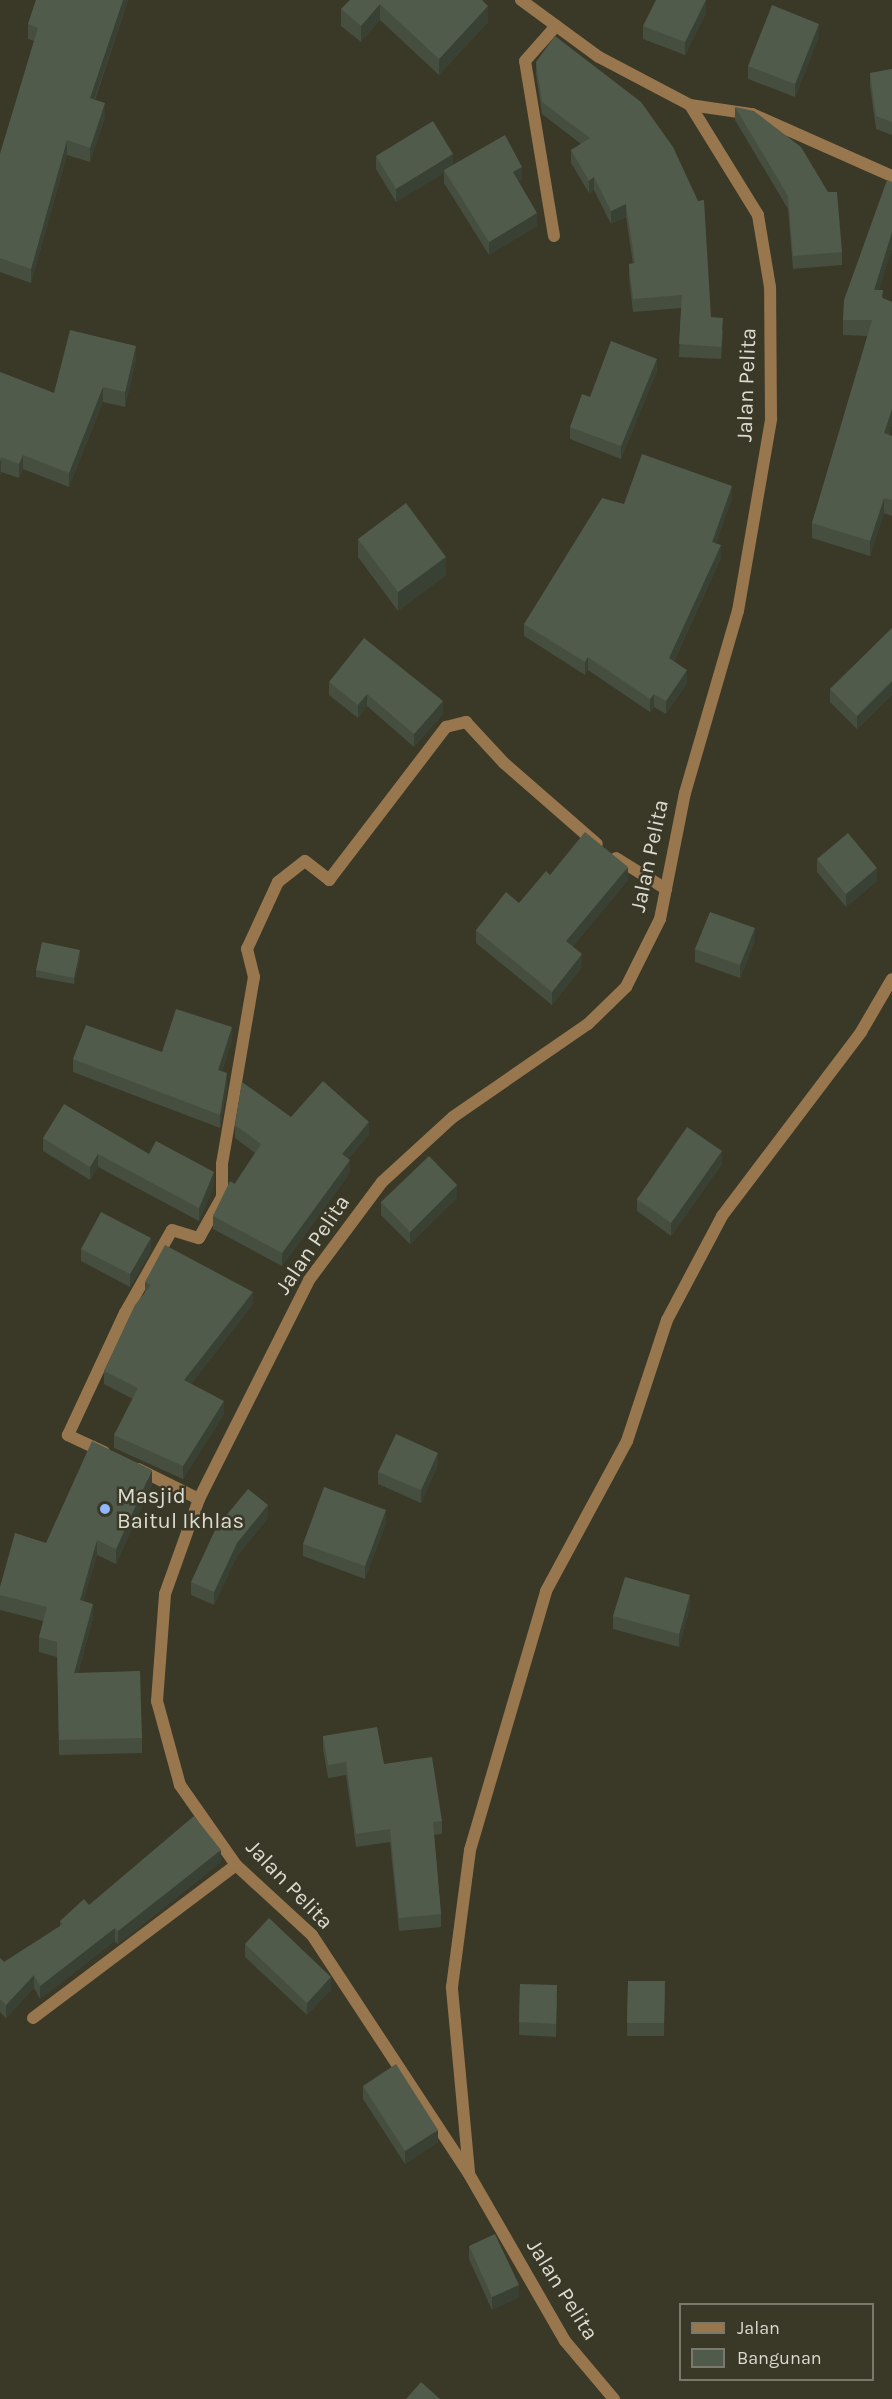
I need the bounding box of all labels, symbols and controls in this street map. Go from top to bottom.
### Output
street label: Jalan Pelita [732,327,762,443]
street label: Jalan Pelita [625,797,675,915]
street label: Jalan Pelita [270,1190,356,1300]
place label: Masjid Baitul Ikhlas [117,1483,244,1534]
marker: Masjid Baitul Ikhlas [98,1502,112,1516]
street label: Jalan Pelita [240,1835,338,1935]
street label: Jalan Pelita [521,2235,603,2345]
legend [679,2303,874,2381]
text: Jalan [737,2317,780,2339]
text: Bangunan [737,2347,822,2369]

